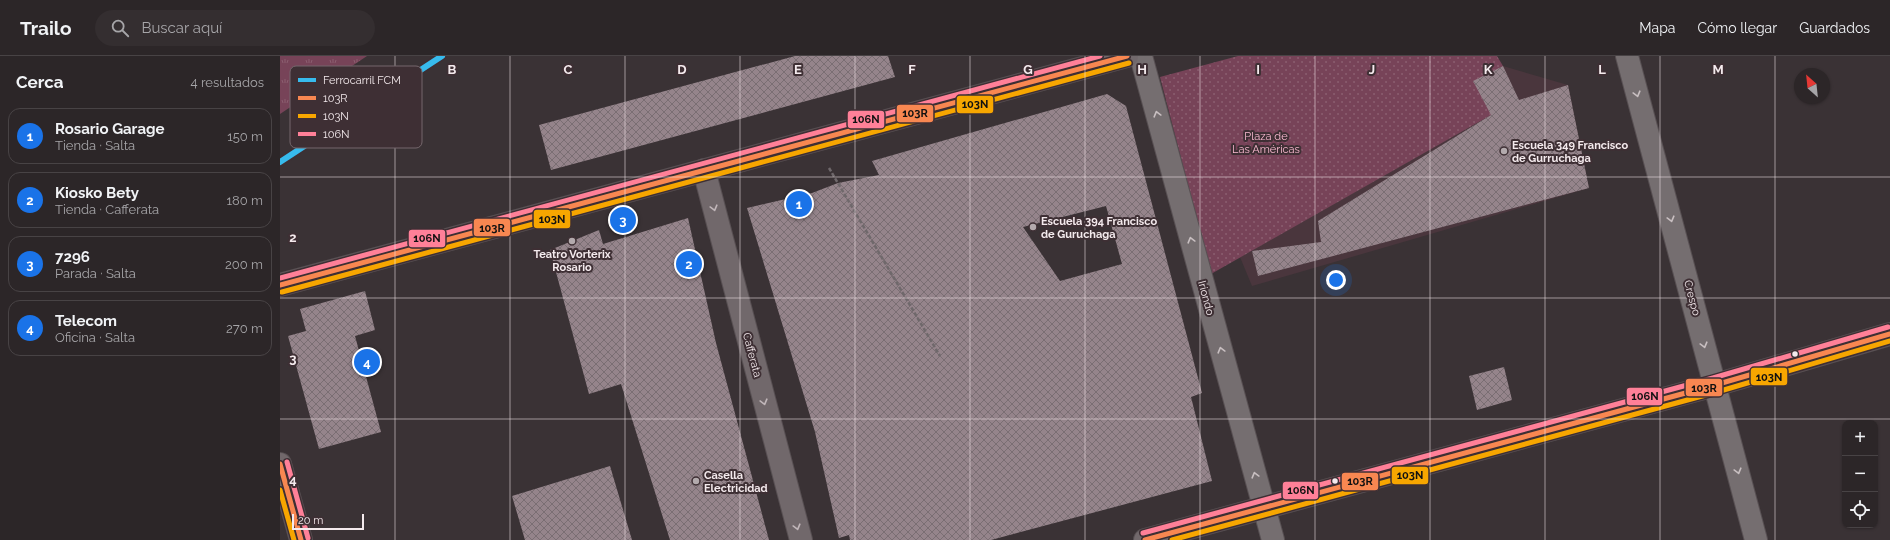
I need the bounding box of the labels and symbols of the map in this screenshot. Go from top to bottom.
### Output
text: B [448,62,457,77]
text: C [564,62,573,77]
text: D [677,62,687,77]
text: E [794,62,802,77]
text: F [908,62,916,77]
text: G [1023,62,1033,77]
text: H [1137,62,1147,77]
text: I [1256,62,1260,77]
text: J [1369,62,1375,77]
text: K [1484,62,1493,77]
text: L [1598,62,1606,77]
text: M [1712,62,1724,77]
legend [290,66,422,148]
north arrow [1794,68,1830,104]
text: Ferrocarril FCM [323,74,401,87]
one-way arrow [1633,90,1641,97]
text: 103R [323,92,348,105]
line badge: 103N [956,95,994,114]
text: 103N [962,98,988,111]
line badge: 103R [896,104,934,123]
text: 103R [902,107,928,120]
text: 103N [323,110,349,123]
line badge: 106N [847,110,885,129]
one-way arrow [1153,111,1161,117]
text: 106N [852,113,880,126]
text: 106N [323,128,350,141]
park label: Plaza de Las Américas [1232,130,1300,156]
place label: Escuela 349 Francisco de Gurruchaga [1512,139,1628,165]
marker: Escuela 349 Francisco de Gurruchaga [1499,146,1509,156]
pin: 1 [786,189,812,219]
one-way arrow [709,204,718,211]
pin: 3 [610,205,636,235]
line badge: 103N [533,209,571,229]
text: 103N [539,213,565,226]
place label: Escuela 394 Francisco de Guruchaga [1041,215,1157,241]
one-way arrow [1666,216,1675,223]
line badge: 103R [473,218,511,237]
text: 103R [479,222,505,235]
marker: Escuela 394 Francisco de Guruchaga [1028,222,1038,232]
line badge: 106N [408,229,446,248]
text: 2 [289,230,297,245]
text: 106N [413,232,441,245]
marker: Teatro Vorterix Rosario [567,236,577,246]
one-way arrow [1187,236,1195,243]
place label: Teatro Vorterix Rosario [533,248,611,274]
pin: 2 [676,249,702,279]
your location [1326,270,1346,290]
street label: Iriondo [1195,279,1217,317]
street label: Crespo [1681,279,1703,318]
street label: Cafferata [740,331,764,379]
one-way arrow [1699,341,1708,348]
pin: 4 [354,347,380,377]
one-way arrow [1217,347,1225,353]
unlabelled marker [1790,349,1800,359]
text: 3 [289,351,297,366]
line badge: 103N [1750,367,1788,386]
text: 103N [1756,371,1782,384]
line badge: 103R [1685,378,1723,397]
text: 103R [1691,382,1717,395]
line badge: 106N [1626,387,1663,406]
text: 106N [1631,390,1659,403]
one-way arrow [760,398,768,405]
line badge: 103N [1391,466,1429,485]
one-way arrow [1733,467,1741,474]
place label: Casella Electricidad [704,469,768,495]
text: 103N [1397,469,1423,482]
text: 4 [289,472,297,487]
one-way arrow [1251,472,1260,479]
line badge: 103R [1341,472,1379,491]
text: 103R [1347,475,1373,488]
marker: Casella Electricidad [691,476,701,486]
unlabelled marker [1330,476,1340,486]
line badge: 106N [1282,481,1319,500]
text: 106N [1287,484,1315,497]
scale bar [292,512,364,531]
one-way arrow [793,524,801,531]

